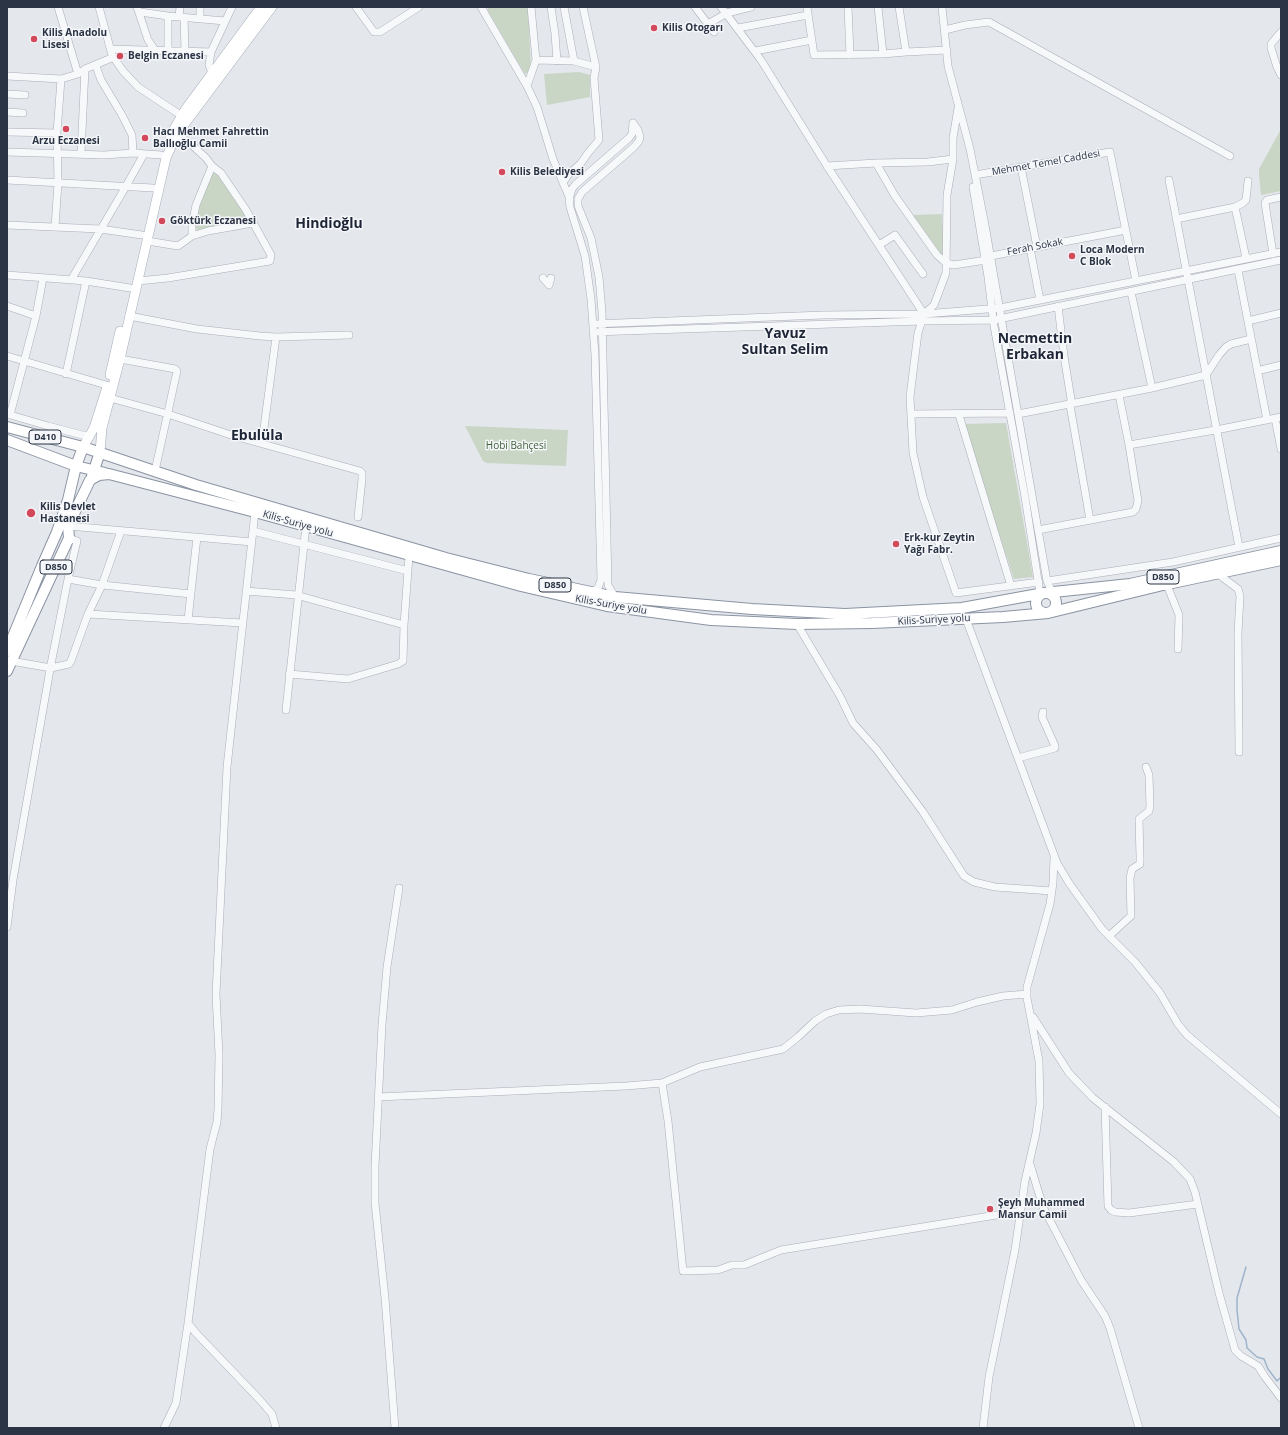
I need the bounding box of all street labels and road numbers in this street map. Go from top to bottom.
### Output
street label: Mehmet Temel Caddesi [991,148,1101,178]
street label: Ferah Sokak [1006,236,1064,258]
road number: D410 [29,430,61,444]
street label: Kilis-Suriye yolu [261,508,335,540]
road number: D850 [40,560,72,574]
road number: D850 [1147,570,1179,584]
road number: D850 [539,578,571,592]
street label: Kilis-Suriye yolu [574,593,648,617]
street label: Kilis-Suriye yolu [897,612,971,628]

